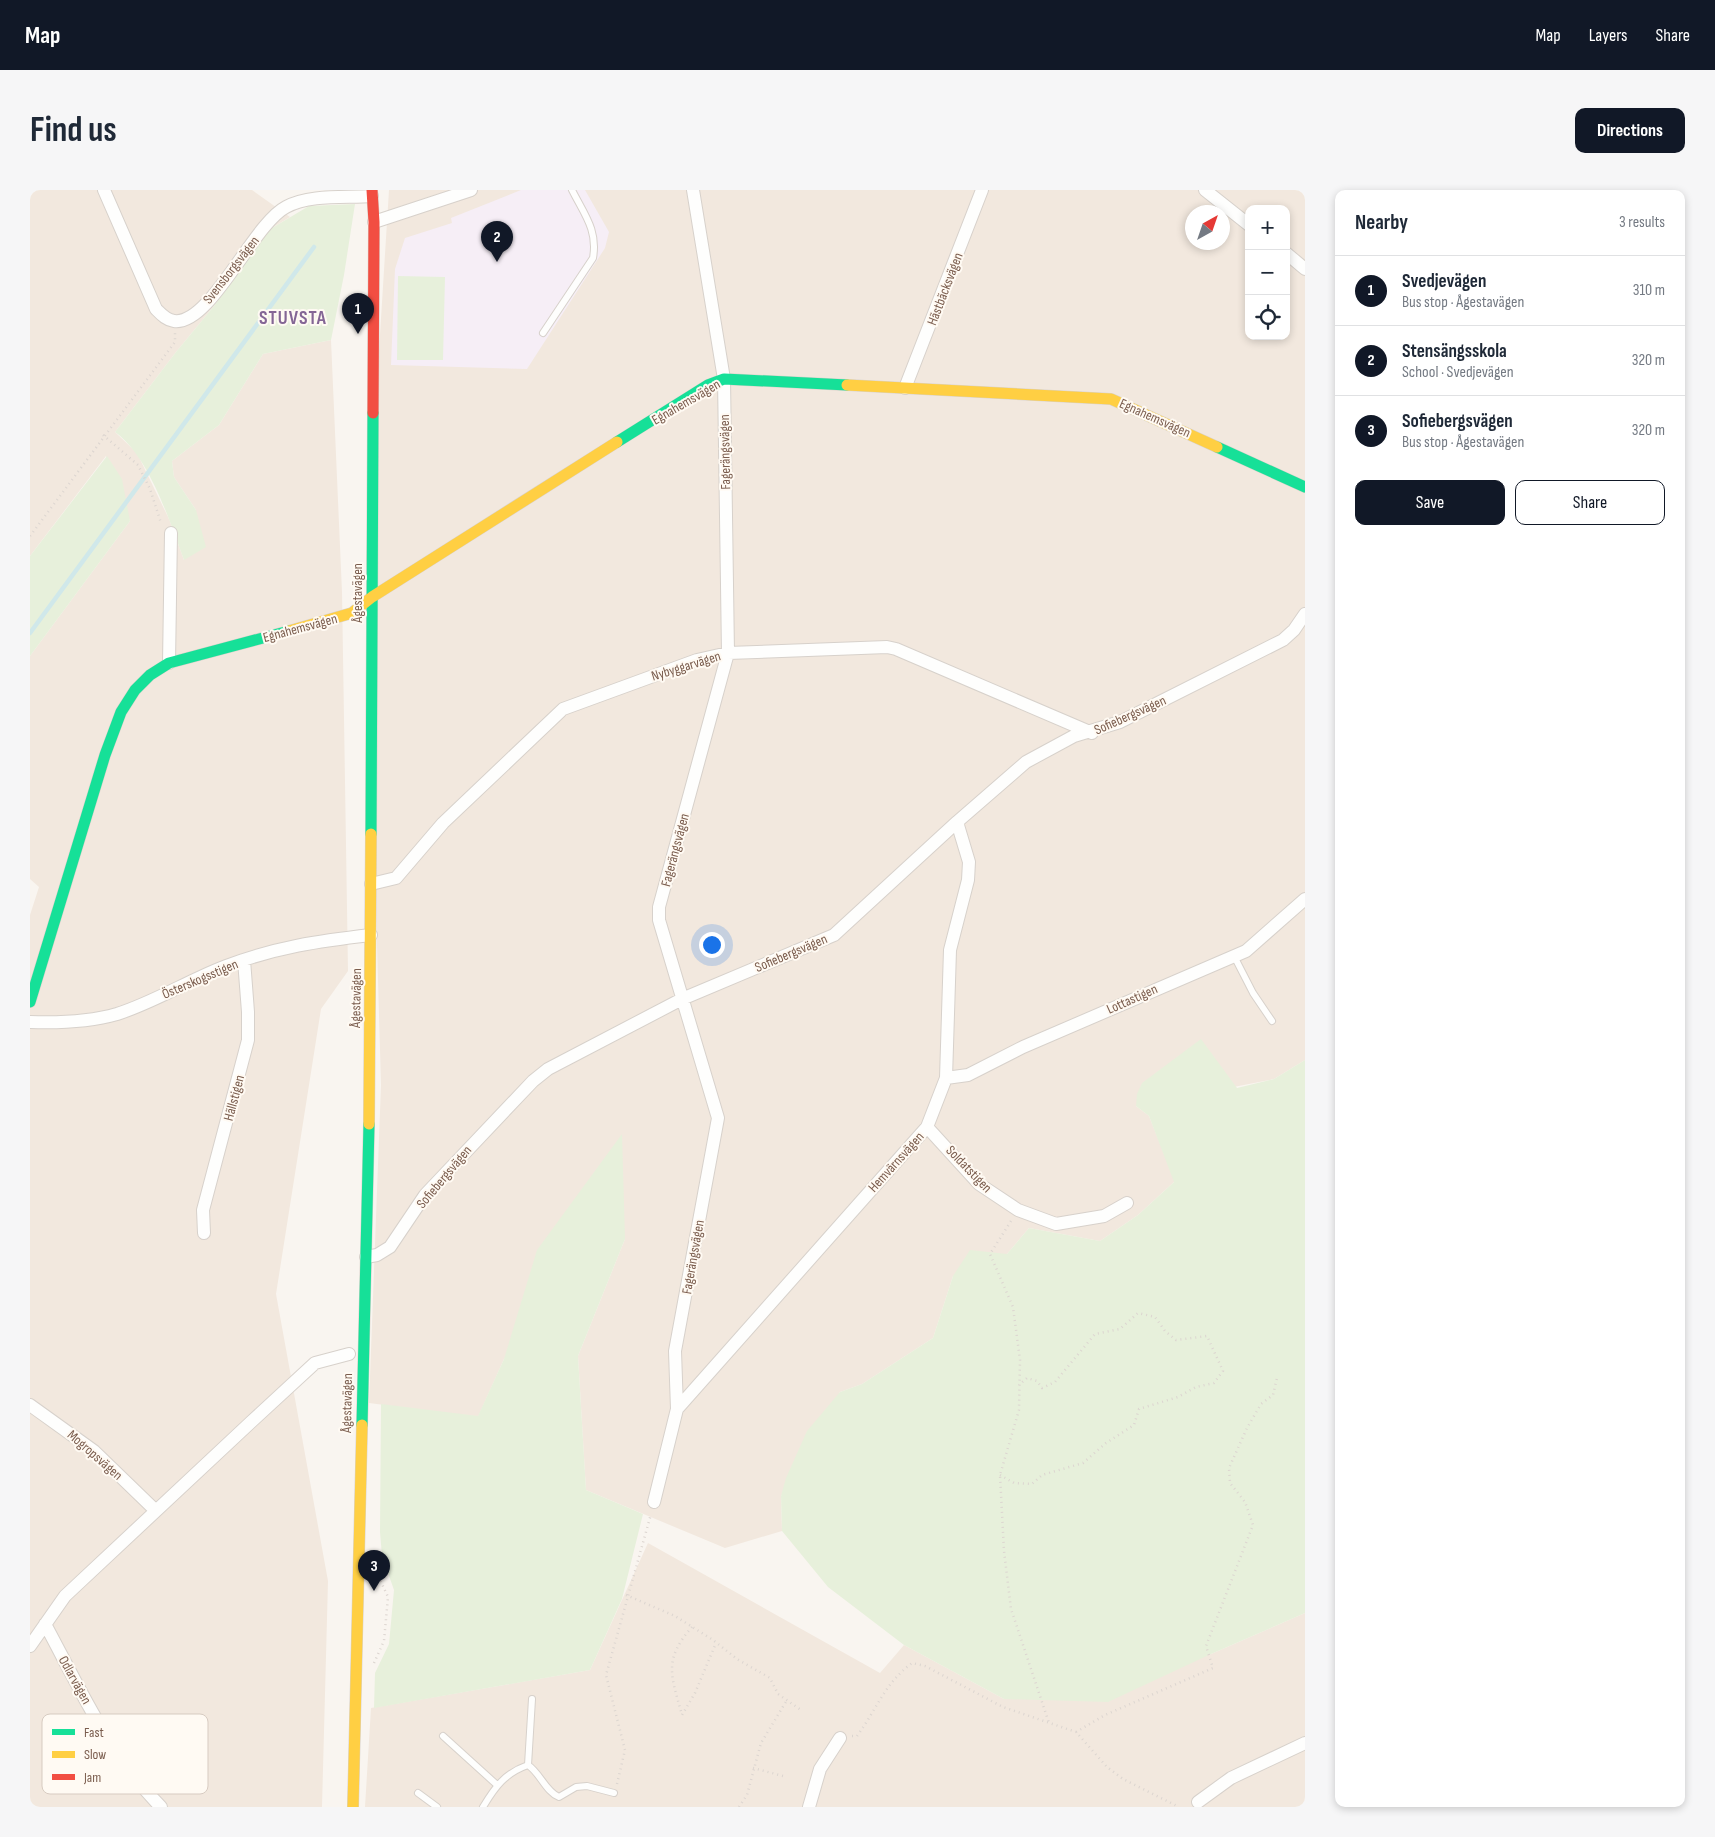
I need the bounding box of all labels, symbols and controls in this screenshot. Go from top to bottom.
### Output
text: Map [25,21,60,50]
text: Map [1536,25,1561,46]
text: Layers [1589,25,1628,46]
text: Share [1656,25,1690,46]
button: Directions [1575,108,1685,153]
text: Find us [30,109,117,152]
north arrow [1185,205,1230,250]
map controls [1245,205,1290,340]
button: + [1245,205,1290,250]
text: Nearby [1355,210,1408,235]
text: 3 results [1619,213,1665,232]
pin: 2 [481,221,513,262]
street label: Svensborgsvägen [199,233,263,307]
street label: Hästbäcksvägen [923,250,967,328]
button: − [1245,250,1290,295]
text: Svedjevägen [1402,270,1486,293]
text: 1 [1368,281,1374,300]
text: 310 m [1633,281,1665,300]
pin: 1 [342,293,374,334]
text: Bus stop · Ågestavägen [1402,293,1524,312]
button: locate [1245,295,1290,340]
district label: STUVSTA [259,307,327,330]
text: Stensängsskola [1402,340,1507,363]
text: 2 [1367,351,1375,370]
text: 320 m [1632,351,1665,370]
text: School · Svedjevägen [1402,363,1514,382]
street label: Egnahemsvägen [649,376,723,428]
street label: Egnahemsvägen [1117,395,1193,441]
text: Sofiebergsvägen [1402,410,1513,433]
street label: Fagerängsvägen [716,414,734,490]
text: 3 [1367,421,1375,440]
text: 320 m [1632,421,1665,440]
text: Bus stop · Ågestavägen [1402,433,1524,452]
button: Save [1355,480,1505,525]
button: Share [1515,480,1665,525]
street label: Ågestavägen [349,563,366,624]
street label: Egnahemsvägen [261,610,339,646]
street label: Nybyggarvägen [649,647,723,685]
street label: Sofiebergsvägen [1091,692,1169,738]
street label: Fagerängsvägen [657,812,693,888]
street label: Sofiebergsvägen [752,930,830,976]
your location [699,932,725,958]
street label: Österskogsstigen [159,955,241,1003]
street label: Ågestavägen [347,968,365,1029]
street label: Lottastigen [1104,980,1160,1018]
street label: Hällstigen [220,1073,248,1123]
street label: Hemvärnsvägen [865,1128,927,1196]
street label: Sofiebergsvägen [413,1142,475,1212]
street label: Soldatstigen [942,1142,996,1196]
street label: Fagerängsvägen [678,1219,708,1295]
street label: Ågestavägen [338,1373,356,1434]
street label: Mogropsvägen [64,1426,126,1484]
pin: 3 [358,1550,390,1591]
street label: Odlarvägen [55,1653,95,1707]
legend [42,1714,208,1794]
text: Fast [84,1724,104,1741]
text: Slow [84,1746,106,1763]
text: Jam [83,1769,101,1786]

